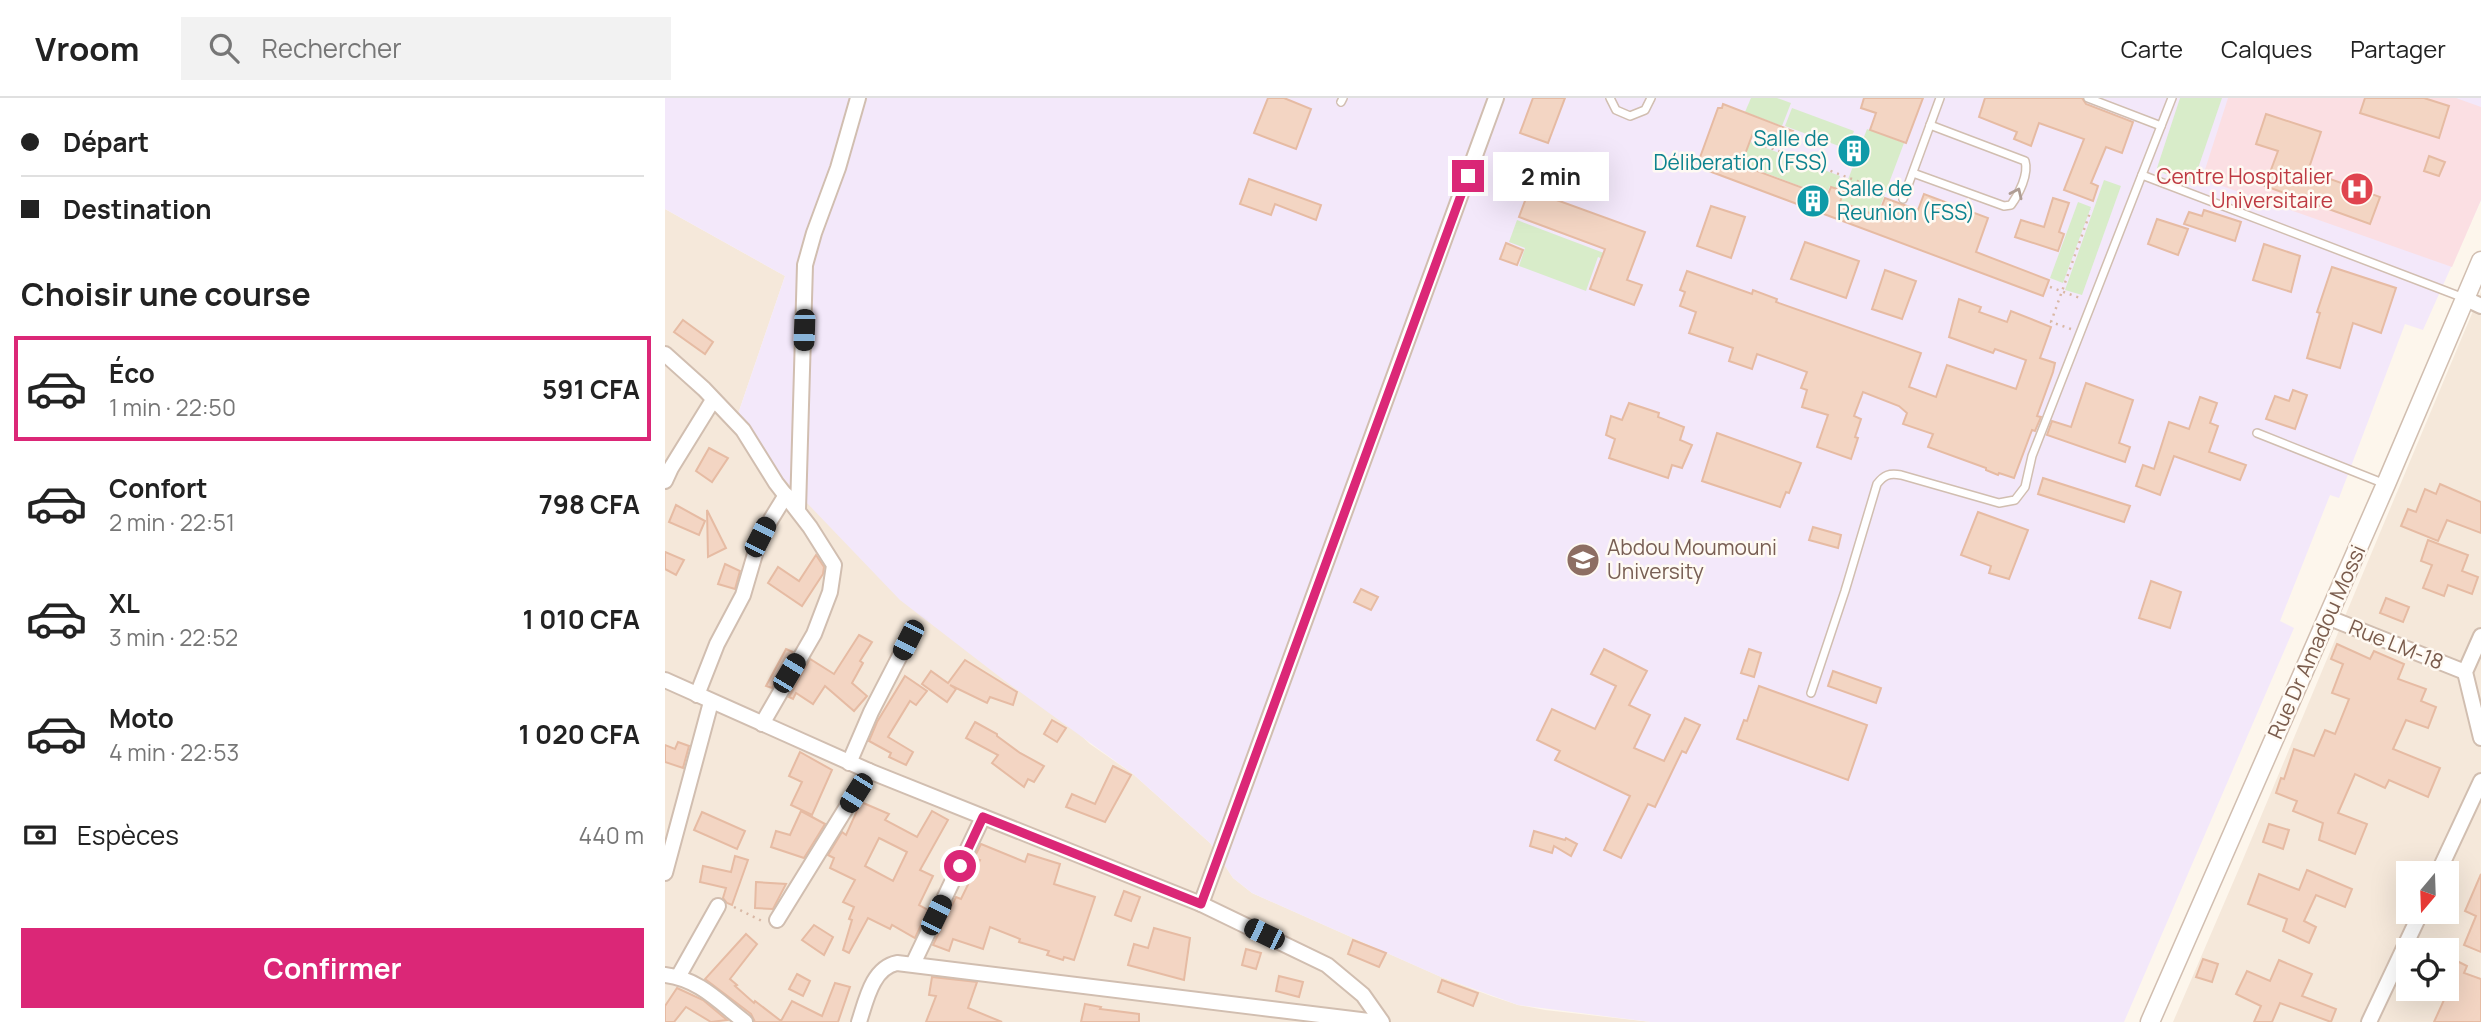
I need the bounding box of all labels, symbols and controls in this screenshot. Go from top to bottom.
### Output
search box [181,17,671,80]
text: Vroom [35,26,139,71]
icon: search [205,29,243,67]
text: Rechercher [261,30,402,66]
text: Carte [2121,32,2183,65]
text: Calques [2221,32,2312,65]
text: Partager [2350,32,2446,65]
text: Départ [63,124,149,160]
place label: Salle de Déliberation (FSS) [1653,124,1829,176]
building icon: Salle de Déliberation (FSS) [1835,132,1873,170]
callout: 2 min [1493,152,1608,200]
route end [1452,160,1484,192]
text: 2 min [1521,160,1581,192]
place label: Centre Hospitalier Universitaire [2157,162,2333,214]
hospital icon: Centre Hospitalier Universitaire [2338,170,2376,208]
place label: Salle de Reunion (FSS) [1837,174,1975,226]
building icon: Salle de Reunion (FSS) [1794,182,1832,220]
one-way arrow [2008,188,2022,201]
text: Destination [63,191,212,227]
text: Choisir une course [21,272,311,316]
car [793,309,816,351]
text: Éco [109,355,155,391]
icon: car [25,357,88,420]
text: 591 CFA [542,371,640,407]
text: 1 min · 22:50 [109,391,236,423]
text: Confort [109,470,208,506]
icon: car [25,472,88,535]
text: 798 CFA [539,486,640,522]
text: 2 min · 22:51 [109,506,235,538]
car [742,514,779,560]
place label: Abdou Moumouni University [1607,533,1777,585]
street label: Rue Dr Amadou Mossi [2261,540,2371,743]
school or university icon: Abdou Moumouni University [1564,541,1602,579]
text: XL [109,585,140,621]
icon: car [25,587,88,650]
text: 1 010 CFA [523,601,640,637]
street label: Rue LM-18 [2345,612,2448,676]
car [890,617,927,663]
text: 3 min · 22:52 [109,621,238,653]
car [770,650,809,696]
text: Moto [109,700,174,736]
icon: car [25,702,88,765]
text: 1 020 CFA [519,716,640,752]
text: 4 min · 22:53 [109,736,239,768]
car [836,770,877,816]
icon: cash [21,816,59,854]
text: Espèces [77,817,179,853]
text: 440 m [579,819,644,851]
route start [944,850,976,882]
north arrow [2396,861,2459,924]
map controls [2396,861,2459,1001]
car [918,892,955,938]
car [1241,915,1288,953]
button: Confirmer [21,928,644,1008]
button: locate [2396,938,2459,1001]

